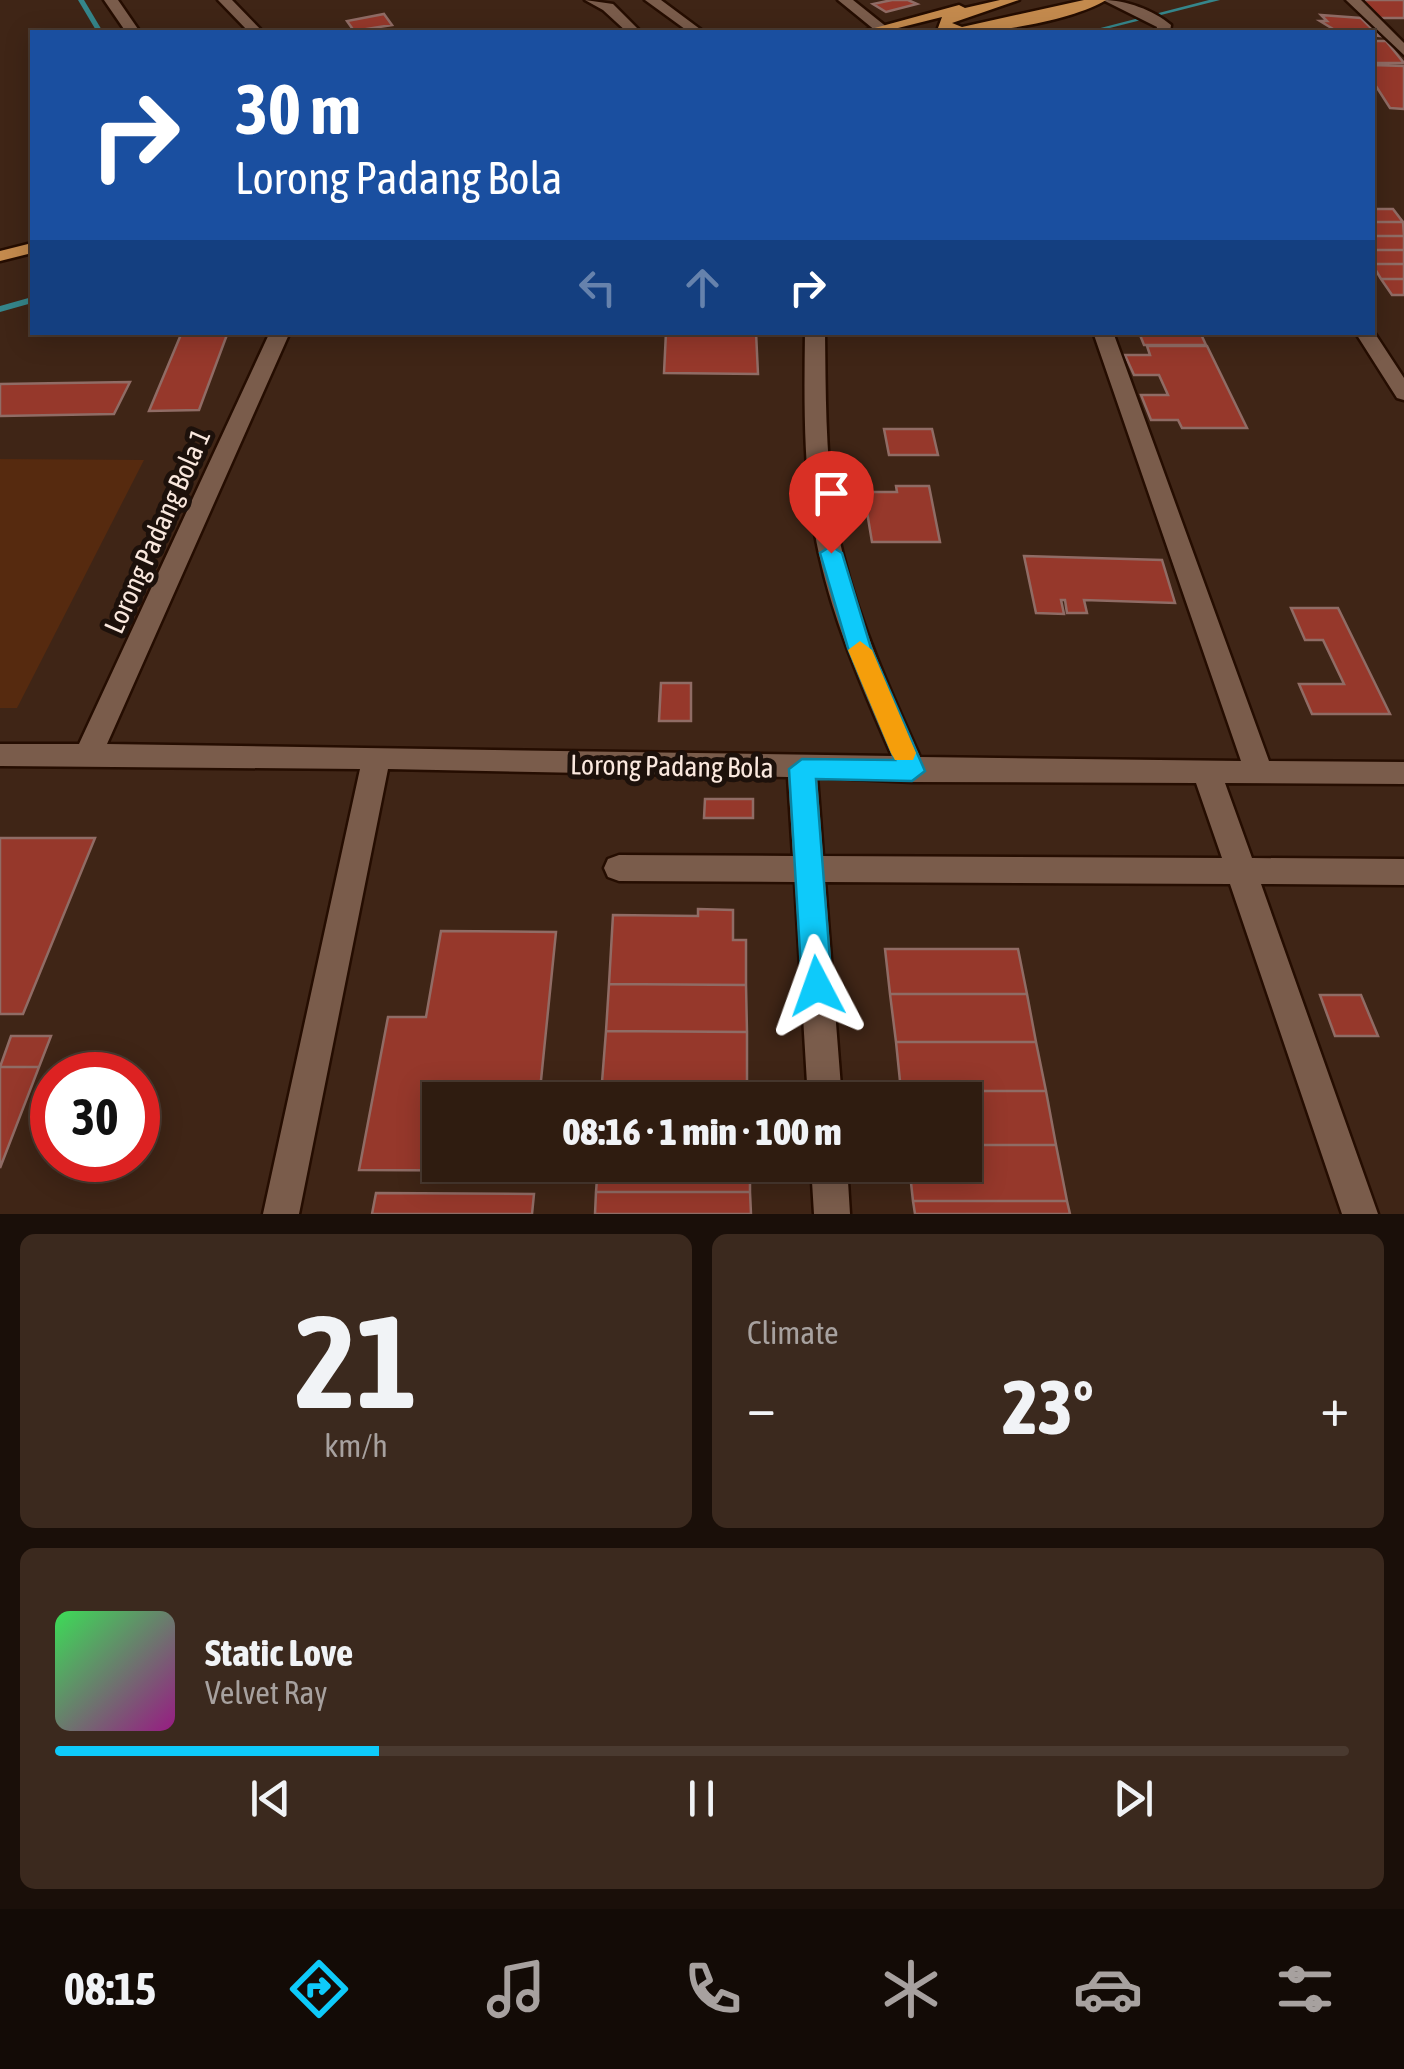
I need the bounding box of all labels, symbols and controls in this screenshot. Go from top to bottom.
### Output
text: 30 m [235,69,361,149]
icon: right [70,70,200,200]
text: Lorong Padang Bola [235,152,562,204]
icon: left [570,260,625,315]
icon: ahead [675,260,730,315]
icon: right [780,260,835,315]
street label: Lorong Padang Bola 1 [98,424,216,638]
pin [789,451,874,554]
icon: arrive [804,466,859,521]
street label: Lorong Padang Bola [570,748,774,784]
position arrow [765,934,869,1038]
speed limit sign: 30 [30,1052,160,1182]
text: 08:16 · 1 min · 100 m [562,1110,842,1153]
text: 21 [295,1287,417,1436]
text: Climate [747,1314,839,1351]
text: 23° [1002,1364,1094,1450]
text: − [747,1375,776,1438]
text: + [1320,1375,1349,1438]
text: km/h [324,1427,388,1464]
text: Static Love [205,1631,353,1674]
text: Velvet Ray [205,1674,327,1711]
icon: previous [243,1771,298,1826]
icon: pause [674,1771,729,1826]
icon: next [1106,1771,1161,1826]
icon: directions [284,1954,354,2024]
icon: music [481,1954,551,2024]
icon: phone [678,1954,748,2024]
icon: climate [876,1954,946,2024]
icon: car [1073,1954,1143,2024]
icon: filters [1270,1954,1340,2024]
text: 08:15 [64,1963,156,2015]

